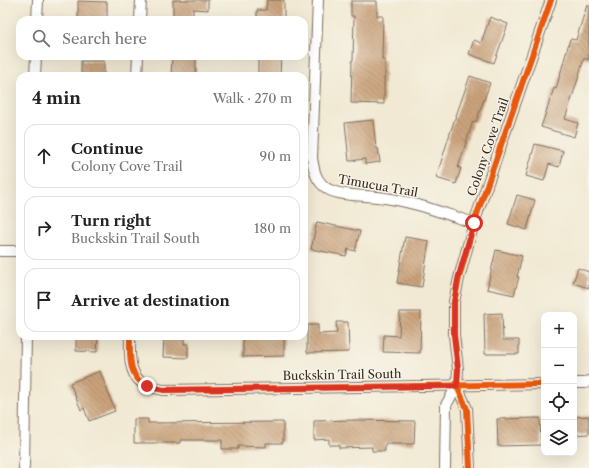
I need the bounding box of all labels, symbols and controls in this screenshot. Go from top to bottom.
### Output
search box [16,16,308,60]
icon: search [30,27,52,49]
text: Search here [62,29,147,48]
text: 4 min [32,88,81,108]
text: Walk · 270 m [213,90,292,106]
street label: Colony Cove Trail [464,95,512,198]
text: Continue [71,139,143,158]
icon: ahead [33,145,55,167]
text: 90 m [260,148,291,164]
text: Colony Cove Trail [71,158,183,174]
street label: Timucua Trail [337,171,420,200]
text: Turn right [71,211,151,230]
route start [465,214,483,232]
icon: right [33,217,55,239]
text: 180 m [254,220,291,236]
text: Buckskin Trail South [71,230,200,246]
icon: arrive [33,289,55,311]
text: Arrive at destination [71,291,230,310]
map controls [541,312,577,456]
button: + [541,312,577,348]
button: − [541,348,577,384]
street label: Buckskin Trail South [282,366,402,383]
route end [138,377,156,395]
button: locate [541,384,577,420]
button: layers [541,420,577,456]

